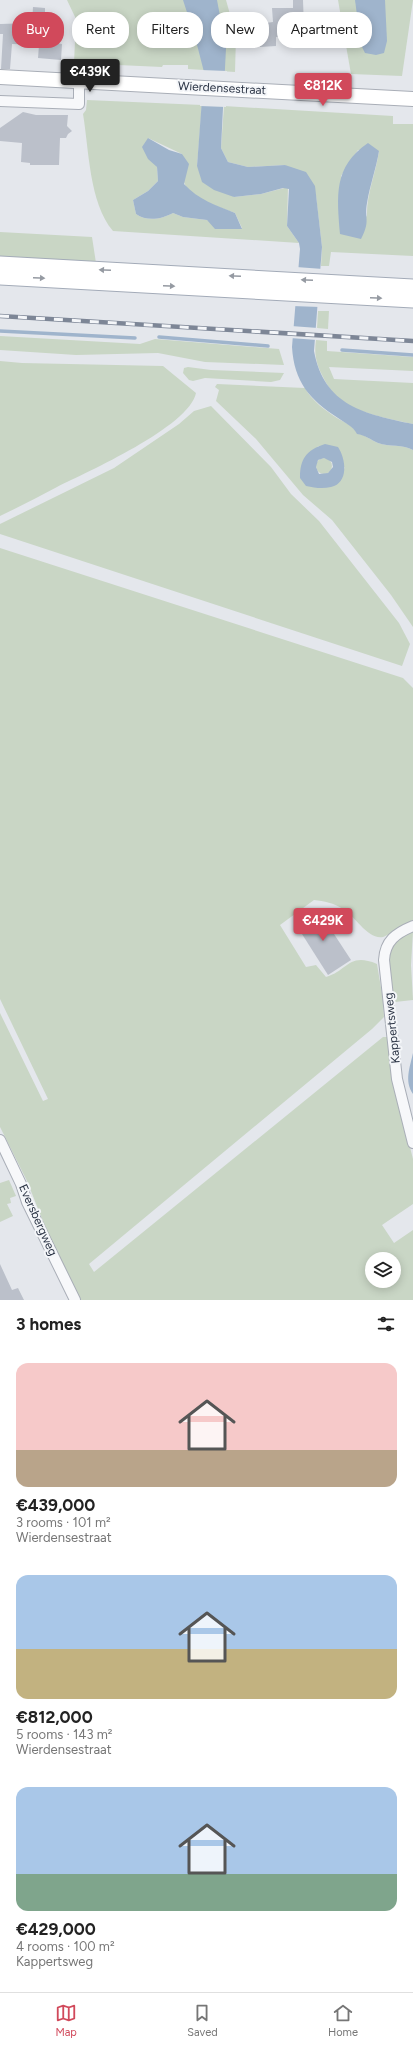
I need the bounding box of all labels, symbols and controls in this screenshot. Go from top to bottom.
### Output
chip: Buy [12,12,64,48]
chip: Rent [72,12,129,48]
chip: Filters [137,12,203,48]
chip: New [211,12,269,48]
chip: Apartment [277,12,372,48]
pin: €439K [62,59,118,93]
text: €439K [70,64,110,79]
pin: €812K [295,73,351,107]
text: €812K [304,78,342,93]
street label: Wierdensestraat [178,79,267,97]
one-way arrow [99,266,111,273]
one-way arrow [228,273,241,279]
one-way arrow [33,275,45,282]
one-way arrow [301,276,313,283]
one-way arrow [163,283,176,289]
one-way arrow [370,294,382,301]
pin: €429K [295,908,351,942]
text: €429K [303,913,344,928]
street label: Kappertsweg [381,992,403,1064]
street label: Eversbergweg [16,1182,60,1258]
map controls [365,1252,401,1288]
button: layers [365,1252,401,1288]
icon: filters [375,1313,397,1335]
text: 3 homes [16,1314,81,1334]
icon: home [171,1389,243,1461]
text: €439,000 [16,1495,95,1515]
text: 3 rooms · 101 m² [16,1515,111,1530]
text: Wierdensestraat [16,1530,112,1545]
icon: home [171,1601,243,1673]
text: €812,000 [16,1707,93,1727]
text: 5 rooms · 143 m² [16,1727,113,1742]
text: Wierdensestraat [16,1742,112,1757]
icon: home [171,1813,243,1885]
text: €429,000 [16,1919,96,1939]
text: 4 rooms · 100 m² [16,1939,115,1954]
text: Kappertsweg [16,1954,93,1969]
tab: Map [55,2002,77,2039]
tab: Saved [187,2002,218,2039]
tab: Home [328,2002,358,2039]

